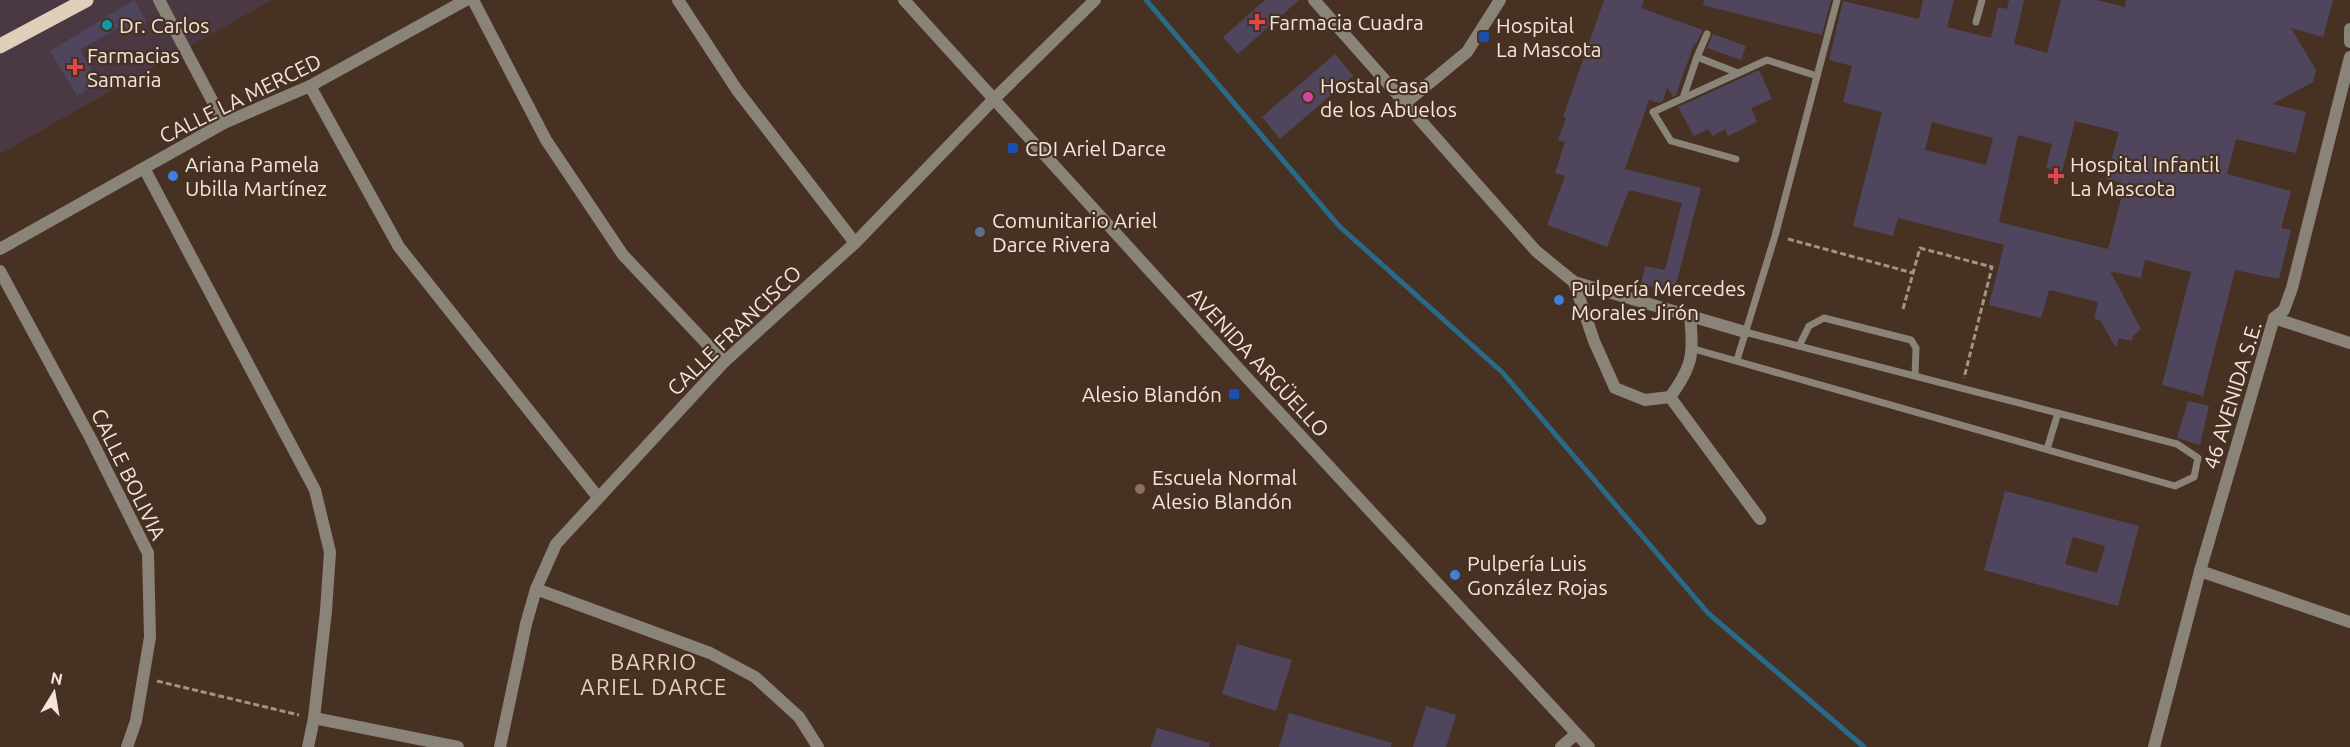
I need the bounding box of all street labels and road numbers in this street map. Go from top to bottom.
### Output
street label: CALLE LA MERCED [155,48,325,148]
street label: CALLE FRANCISCO [662,260,806,400]
street label: AVENIDA ARGÜELLO [1184,283,1334,441]
street label: 46 AVENIDA S.E. [2198,318,2266,472]
street label: CALLE BOLIVIA [87,404,171,544]

